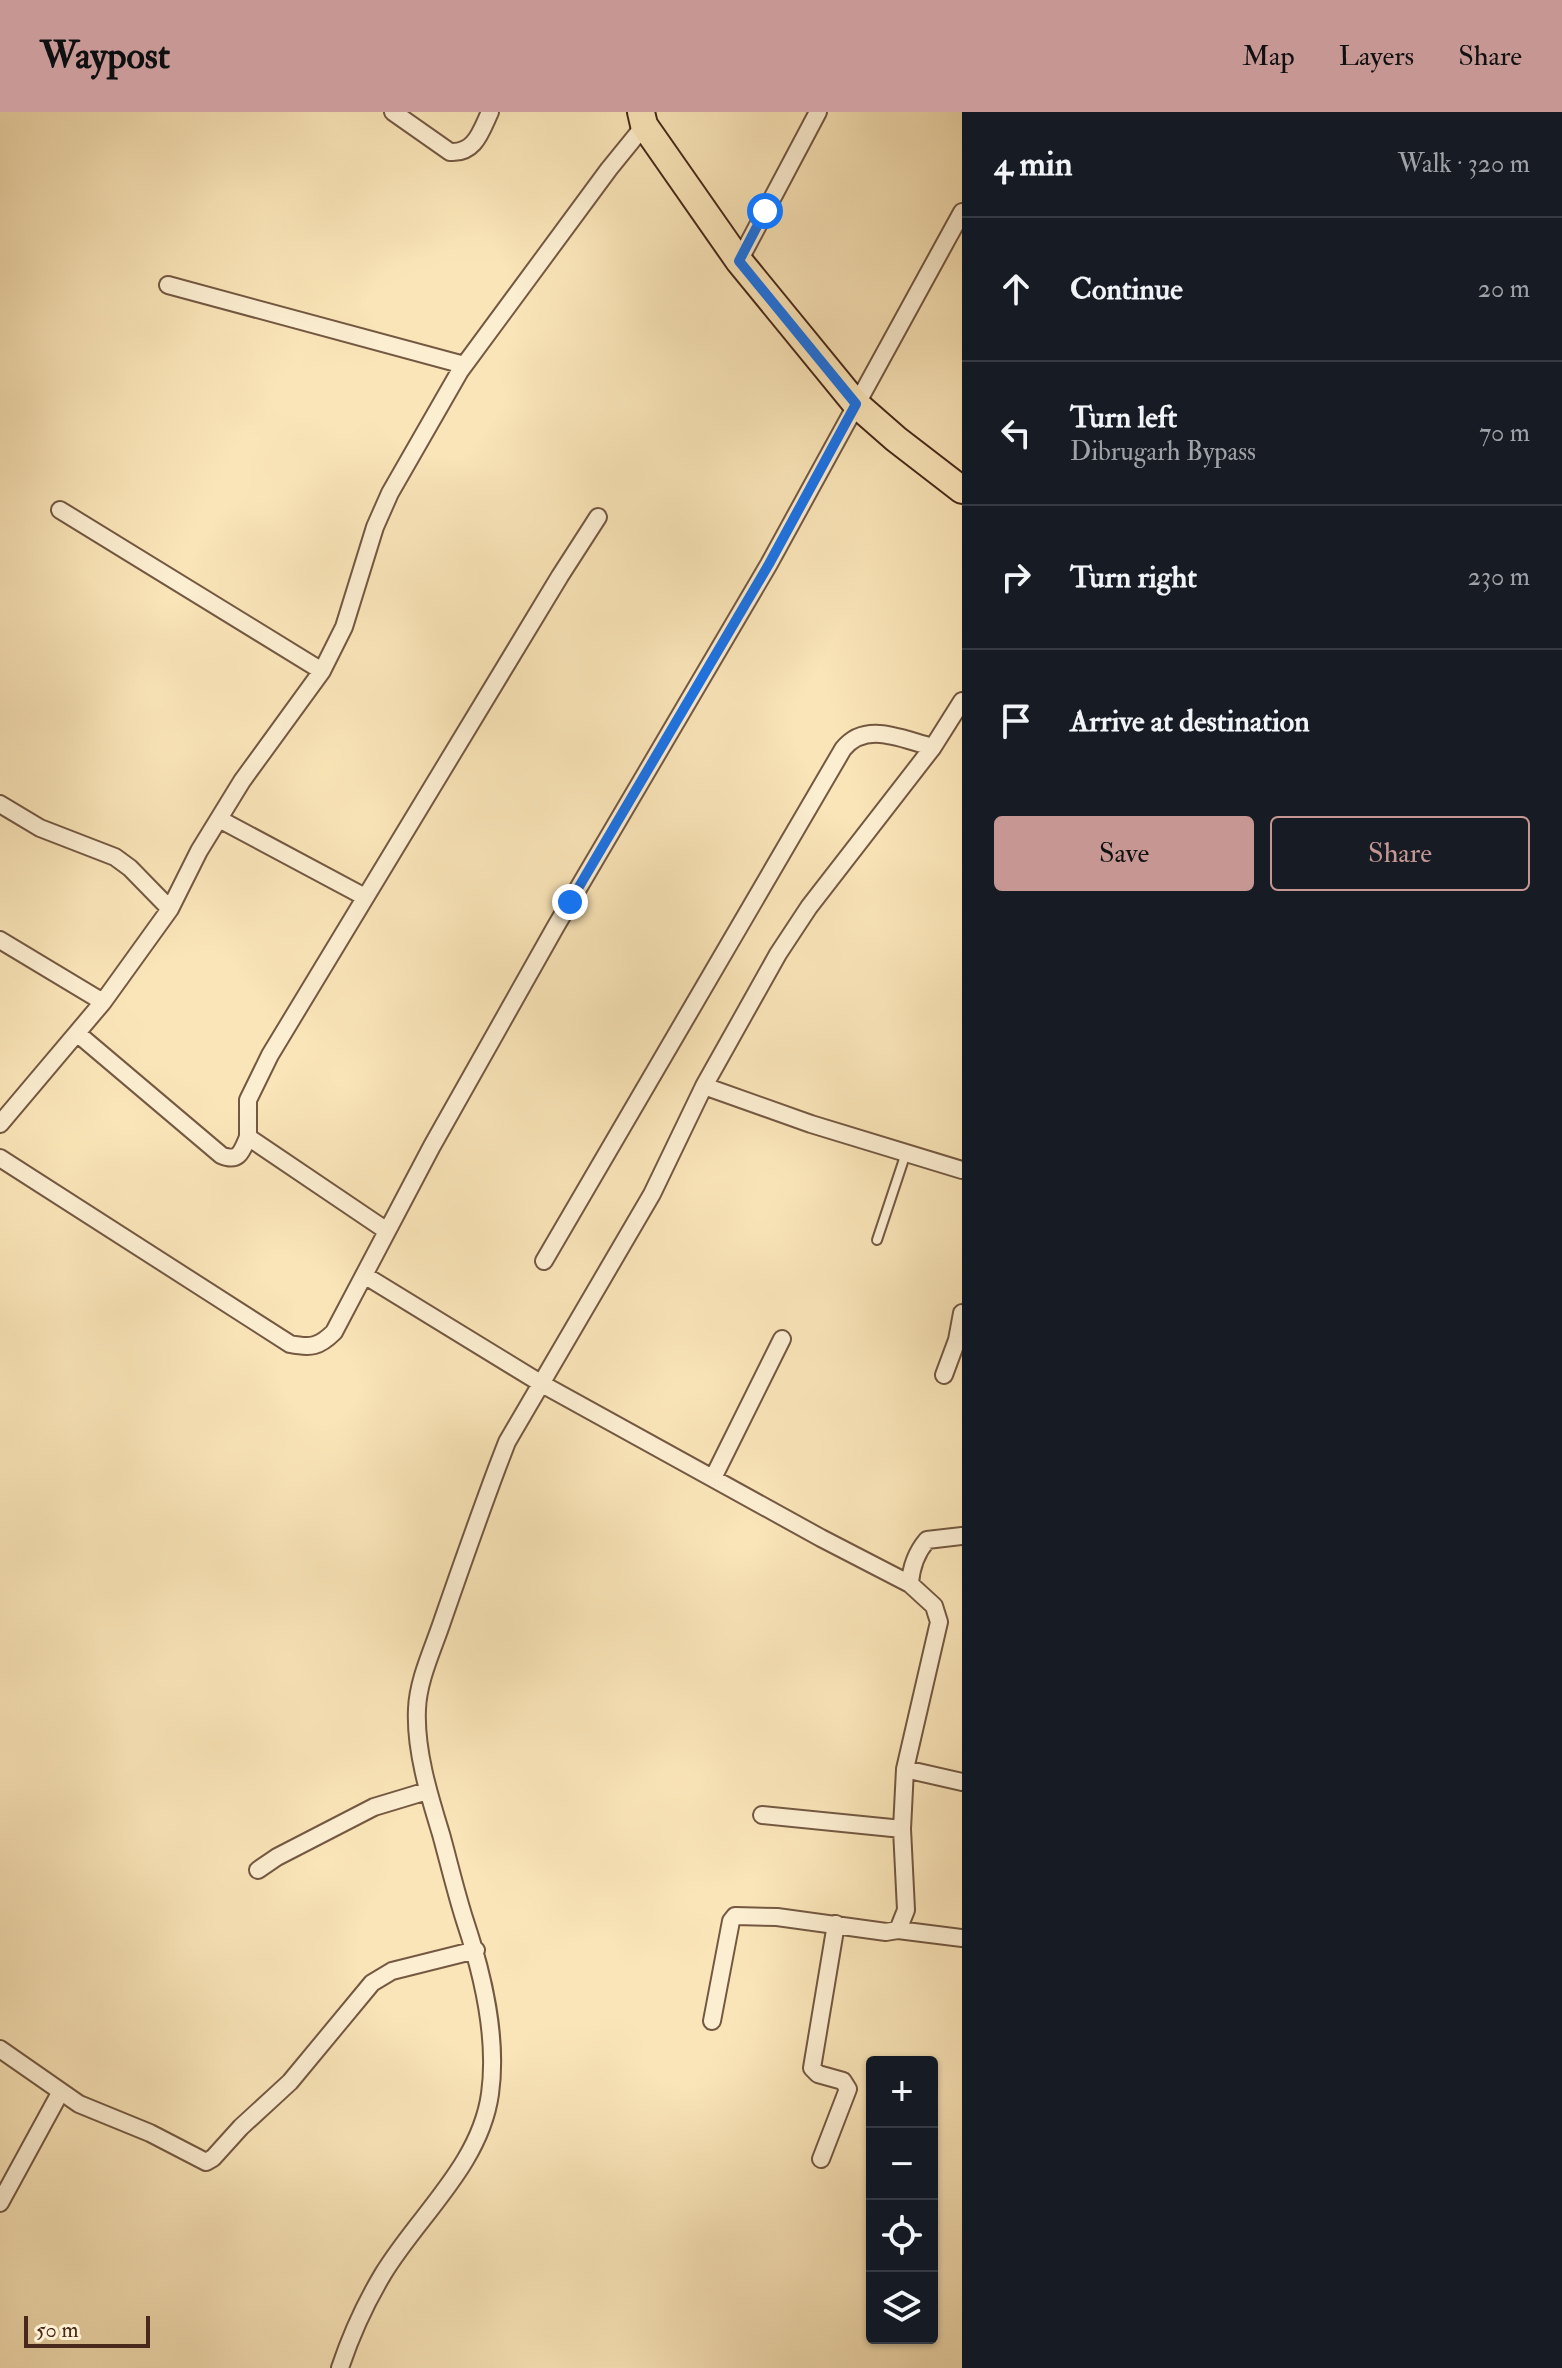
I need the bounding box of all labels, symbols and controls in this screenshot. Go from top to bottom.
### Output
text: Waypost [40,32,170,80]
text: Map [1242,39,1295,74]
text: Layers [1339,39,1414,74]
text: Share [1458,39,1522,74]
text: 4 min [994,143,1072,186]
text: Walk · 320 m [1398,148,1530,180]
route start [747,193,783,229]
icon: ahead [994,267,1038,311]
text: Continue [1070,271,1183,308]
text: 20 m [1478,273,1530,305]
text: Turn left [1070,399,1177,436]
icon: left [994,411,1038,455]
text: 70 m [1479,417,1530,449]
text: Dibrugarh Bypass [1070,436,1256,468]
icon: right [994,555,1038,599]
text: Turn right [1070,559,1197,596]
text: 230 m [1468,561,1530,593]
icon: arrive [994,699,1038,743]
text: Arrive at destination [1070,703,1310,740]
button: Save [994,816,1254,891]
button: Share [1270,816,1530,891]
route end [552,884,588,920]
map controls [866,2056,938,2344]
button: + [866,2056,938,2128]
button: − [866,2128,938,2200]
button: locate [866,2200,938,2272]
button: layers [866,2272,938,2344]
scale bar [24,2312,150,2348]
text: 50 m [36,2316,78,2344]

